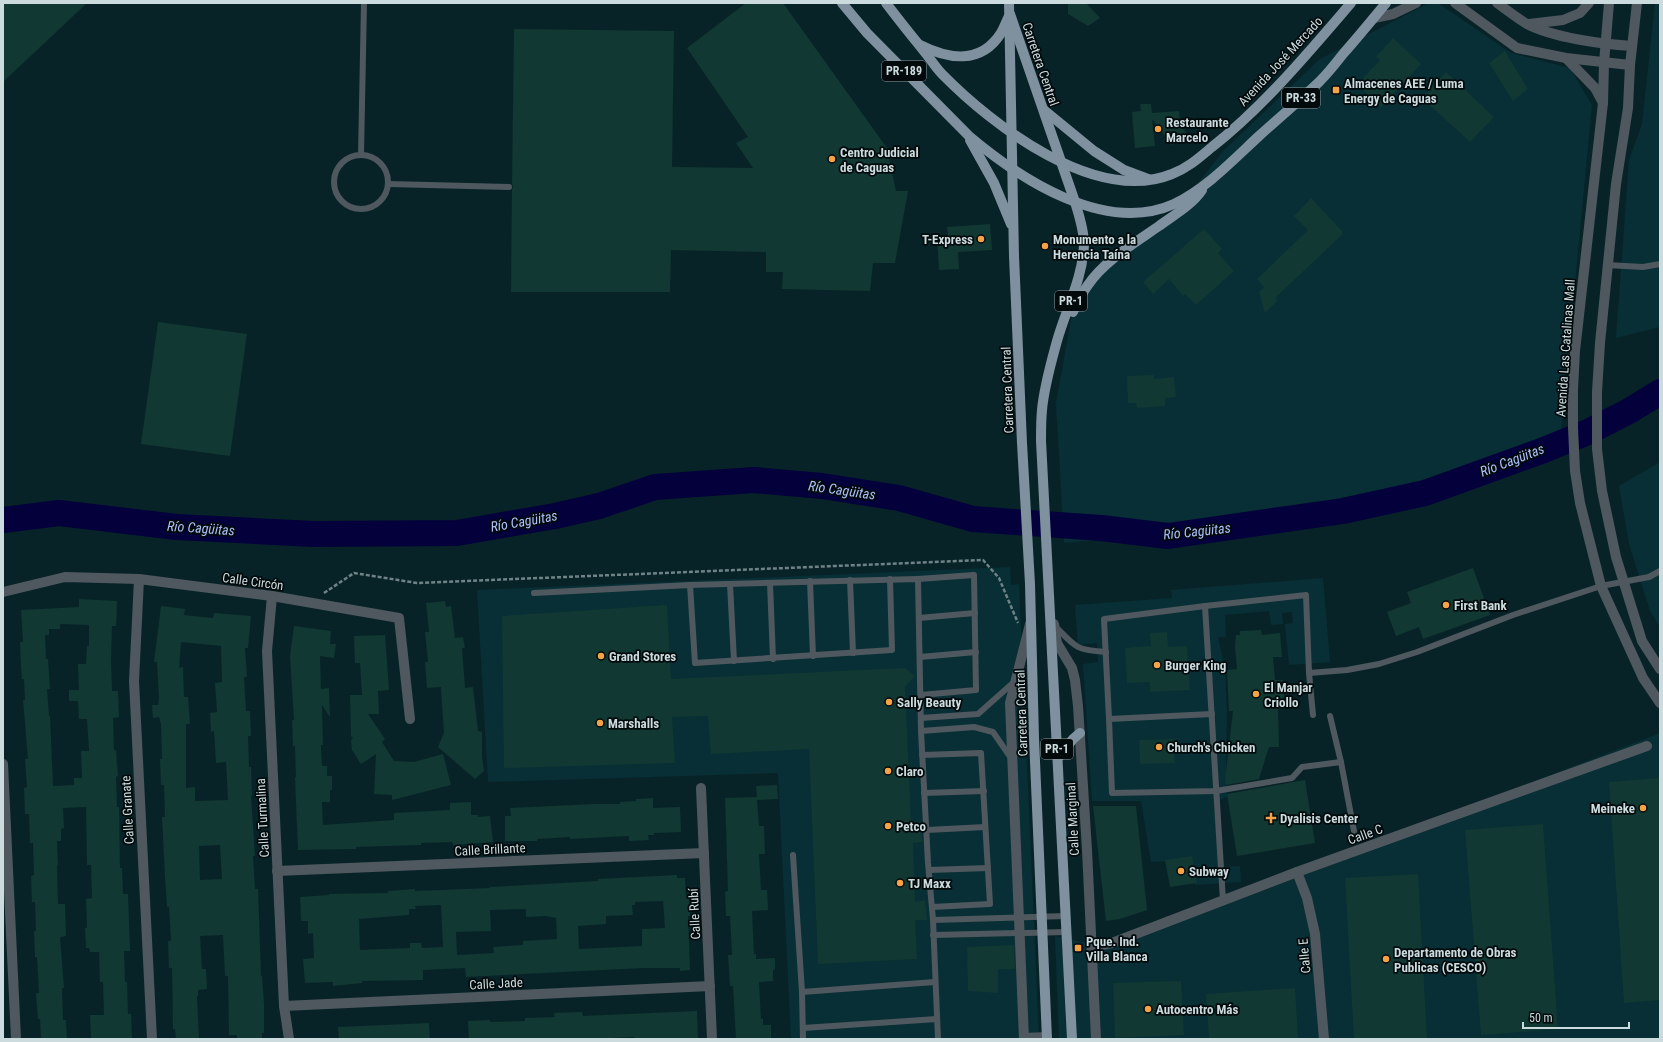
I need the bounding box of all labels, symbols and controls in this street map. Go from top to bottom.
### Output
street label: Avenida José Mercado [1235,14,1326,109]
street label: Carretera Central [1019,21,1062,108]
road number: PR-189 [882,61,926,81]
place label: Almacenes AEE / Luma Energy de Caguas [1344,76,1464,106]
marker: Almacenes AEE / Luma Energy de Caguas [1331,85,1341,95]
road number: PR-33 [1282,88,1320,108]
place label: Restaurante Marcelo [1166,115,1229,145]
marker: Restaurante Marcelo [1153,124,1163,134]
place label: Centro Judicial de Caguas [840,145,919,175]
marker: Centro Judicial de Caguas [827,154,837,164]
place label: T-Express [922,232,973,247]
place label: Monumento a la Herencia Taína [1053,232,1136,262]
marker: T-Express [976,234,986,244]
marker: Monumento a la Herencia Taína [1040,241,1050,251]
street label: Avenida Las Catalinas Mall [1553,279,1578,417]
road number: PR-1 [1055,291,1087,311]
street label: Carretera Central [998,346,1017,434]
water label: Río Cagüitas [1478,440,1546,480]
water label: Río Cagüitas [807,477,877,503]
water label: Río Cagüitas [489,507,559,535]
water label: Río Cagüitas [167,518,235,538]
water label: Río Cagüitas [1162,520,1232,542]
street label: Calle Circón [221,570,285,593]
place label: First Bank [1454,598,1507,613]
marker: First Bank [1441,600,1451,610]
place label: Grand Stores [609,649,676,664]
marker: Grand Stores [596,651,606,661]
place label: Burger King [1165,658,1226,673]
marker: Burger King [1152,660,1162,670]
street label: Carretera Central [1012,669,1031,757]
place label: El Manjar Criollo [1264,680,1313,710]
marker: El Manjar Criollo [1251,689,1261,699]
place label: Sally Beauty [897,695,961,710]
marker: Sally Beauty [884,697,894,707]
place label: Marshalls [608,716,659,731]
marker: Marshalls [595,718,605,728]
road number: PR-1 [1041,739,1073,759]
place label: Church's Chicken [1167,740,1255,755]
marker: Church's Chicken [1154,742,1164,752]
place label: Claro [896,764,924,779]
marker: Claro [883,766,893,776]
street label: Calle Granate [118,775,137,845]
street label: Calle Turmalina [253,778,272,858]
street label: Calle Marginal [1063,782,1082,856]
place label: Meineke [1591,801,1635,816]
marker: Meineke [1638,803,1648,813]
place label: Dyalisis Center [1280,811,1359,826]
marker: Dyalisis Center [1265,812,1277,824]
place label: Petco [896,819,926,834]
marker: Petco [883,821,893,831]
street label: Calle C [1346,821,1385,848]
street label: Calle Brillante [454,840,526,859]
place label: Subway [1189,864,1229,879]
marker: Subway [1176,866,1186,876]
place label: TJ Maxx [908,876,951,891]
marker: TJ Maxx [895,878,905,888]
street label: Calle Rubí [686,887,703,940]
place label: Pque. Ind. Villa Blanca [1086,934,1148,964]
street label: Calle E [1295,938,1313,974]
marker: Pque. Ind. Villa Blanca [1073,943,1083,953]
place label: Departamento de Obras Publicas (CESCO) [1394,945,1517,975]
marker: Departamento de Obras Publicas (CESCO) [1381,954,1391,964]
street label: Calle Jade [469,975,523,992]
place label: Autocentro Más [1156,1002,1238,1017]
marker: Autocentro Más [1143,1004,1153,1014]
scale bar [1523,1004,1629,1030]
text: 50 m [1529,1011,1553,1025]

